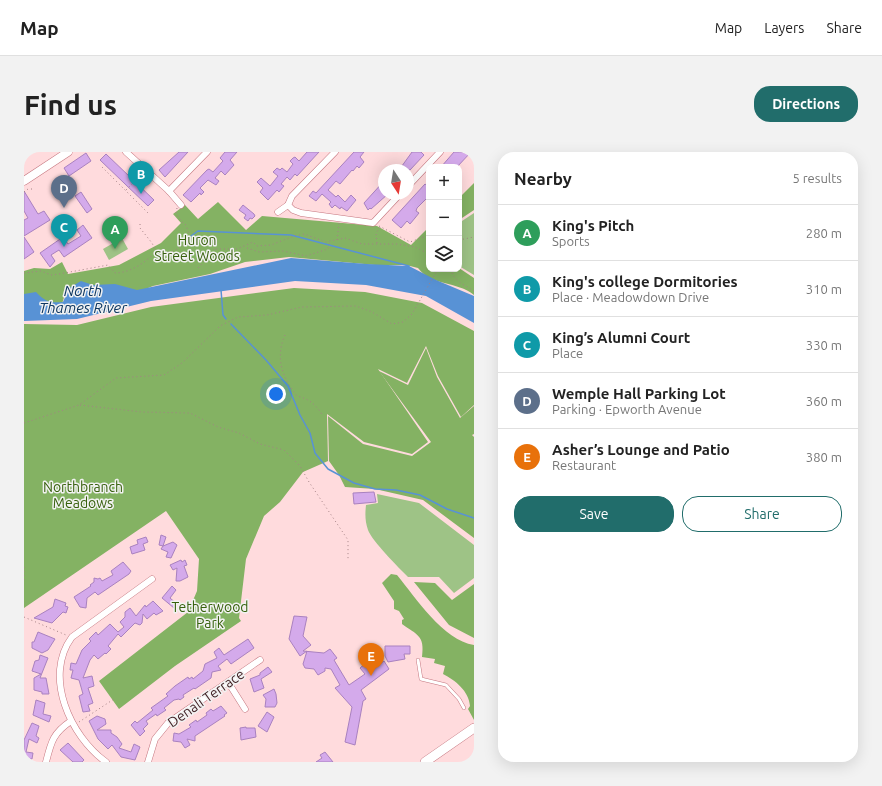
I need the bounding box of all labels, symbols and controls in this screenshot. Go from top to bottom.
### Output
text: Map [20,17,59,39]
text: Map [715,20,742,36]
text: Layers [764,20,804,36]
text: Share [826,20,862,36]
button: Directions [754,86,858,122]
text: Find us [24,89,117,120]
pin: B [128,161,154,194]
north arrow [378,164,414,200]
map controls [426,164,462,272]
button: + [426,164,462,200]
text: Nearby [514,169,572,188]
text: 5 results [792,171,842,185]
pin: D [51,175,77,208]
button: − [426,200,462,236]
pin: C [51,214,77,247]
pin: A [102,216,128,249]
text: King's Pitch [552,217,634,234]
text: A [522,226,532,240]
text: 280 m [806,226,842,240]
park label: Huron Street Woods [154,232,240,264]
text: Sports [552,234,590,248]
button: layers [426,236,462,272]
text: King's college Dormitories [552,273,738,290]
water label: North Thames River [39,282,128,316]
text: B [523,282,531,296]
text: 310 m [806,282,842,296]
text: Place · Meadowdown Drive [552,290,709,304]
text: King’s Alumni Court [552,329,690,346]
text: C [523,338,531,352]
text: 330 m [806,338,842,352]
text: Place [552,346,583,360]
your location [266,384,286,404]
text: Wemple Hall Parking Lot [552,385,726,402]
text: D [522,394,532,408]
text: 360 m [806,394,842,408]
text: Parking · Epworth Avenue [552,402,702,416]
text: Asher’s Lounge and Patio [552,441,730,458]
text: E [523,450,531,464]
text: 380 m [806,450,842,464]
text: Restaurant [552,458,616,472]
park label: Northbranch Meadows [43,479,123,511]
button: Save [514,496,674,532]
button: Share [682,496,842,532]
park label: Tetherwood Park [171,599,249,631]
pin: E [358,643,384,676]
street label: Denali Terrace [165,666,247,730]

